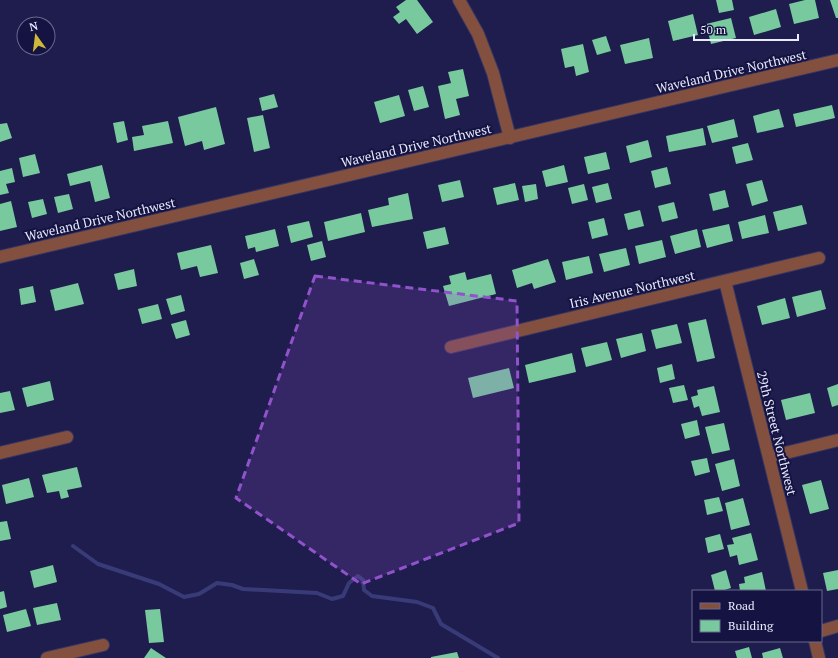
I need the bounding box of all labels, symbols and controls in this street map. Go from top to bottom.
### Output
north arrow [16,16,56,56]
scale bar [694,16,798,42]
text: N [28,18,40,34]
text: 50 m [700,22,727,37]
street label: Waveland Drive Northwest [654,45,808,97]
street label: Waveland Drive Northwest [339,119,493,171]
street label: Waveland Drive Northwest [23,193,177,245]
street label: Iris Avenue Northwest [568,266,697,312]
street label: 29th Street Northwest [753,369,801,497]
legend [692,590,822,642]
text: Road [728,598,755,613]
text: Building [728,618,774,633]

